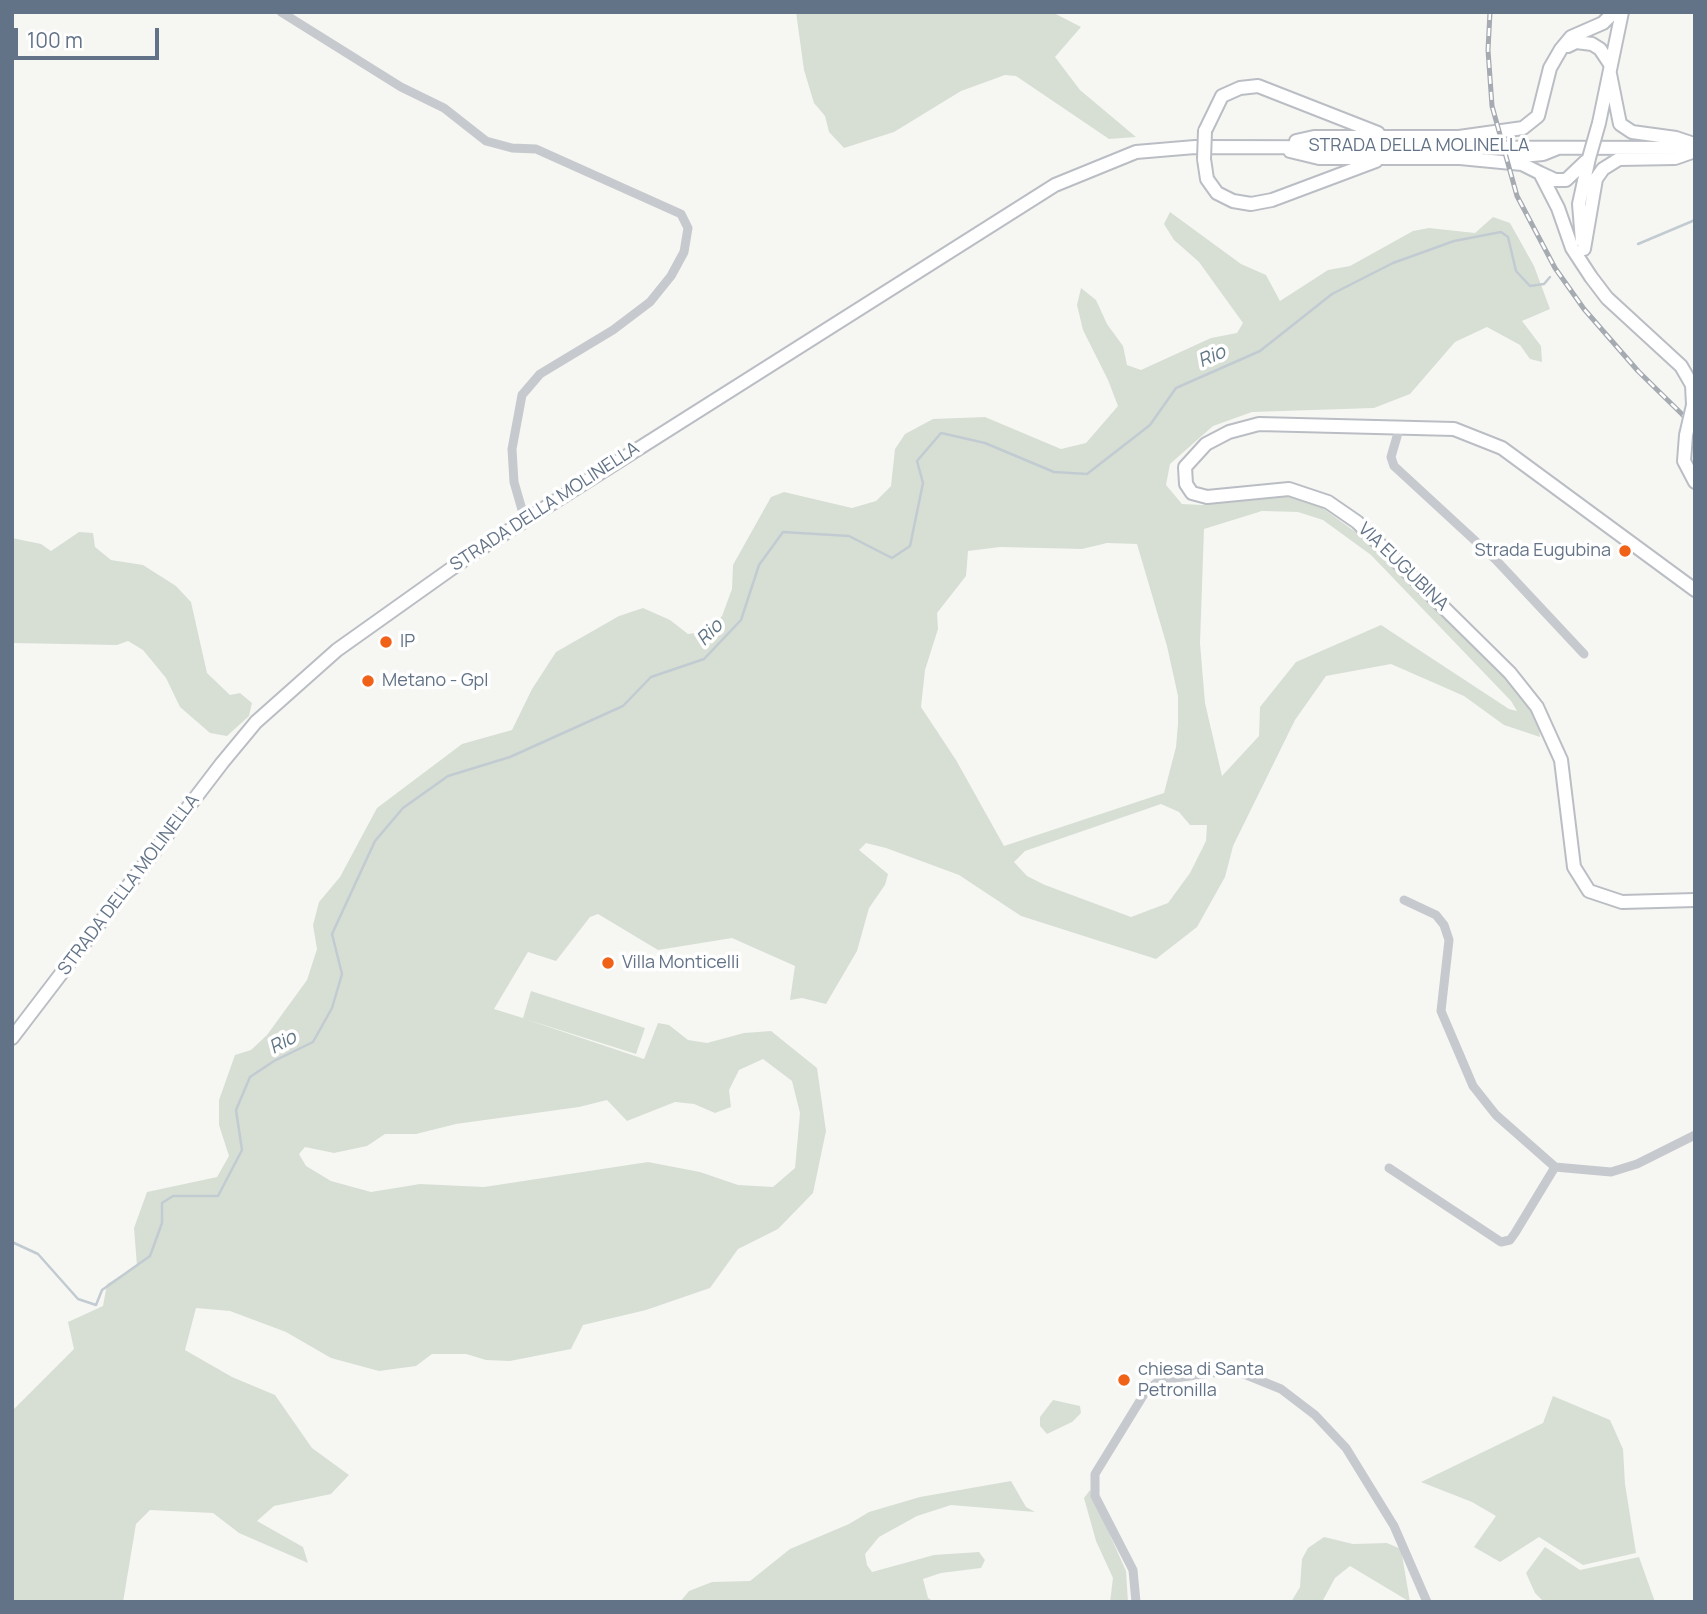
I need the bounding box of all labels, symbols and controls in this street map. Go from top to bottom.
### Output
scale bar [18,14,163,58]
text: 100 m [27,26,83,54]
street label: STRADA DELLA MOLINELLA [1309,135,1529,157]
water label: Rio [1195,341,1229,373]
street label: STRADA DELLA MOLINELLA [446,438,644,576]
street label: VIA EUGUBINA [1353,519,1453,615]
place label: Strada Eugubina [1474,540,1611,562]
marker: Strada Eugubina [1617,543,1633,559]
water label: Rio [692,615,728,651]
place label: IP [400,631,415,653]
marker: IP [378,634,394,650]
place label: Metano - Gpl [382,670,488,692]
marker: Metano - Gpl [360,673,376,689]
street label: STRADA DELLA MOLINELLA [54,790,204,980]
place label: Villa Monticelli [622,952,739,974]
marker: Villa Monticelli [600,955,616,971]
water label: Rio [265,1026,301,1060]
place label: chiesa di Santa Petronilla [1138,1359,1264,1402]
marker: chiesa di Santa Petronilla [1116,1372,1132,1388]

